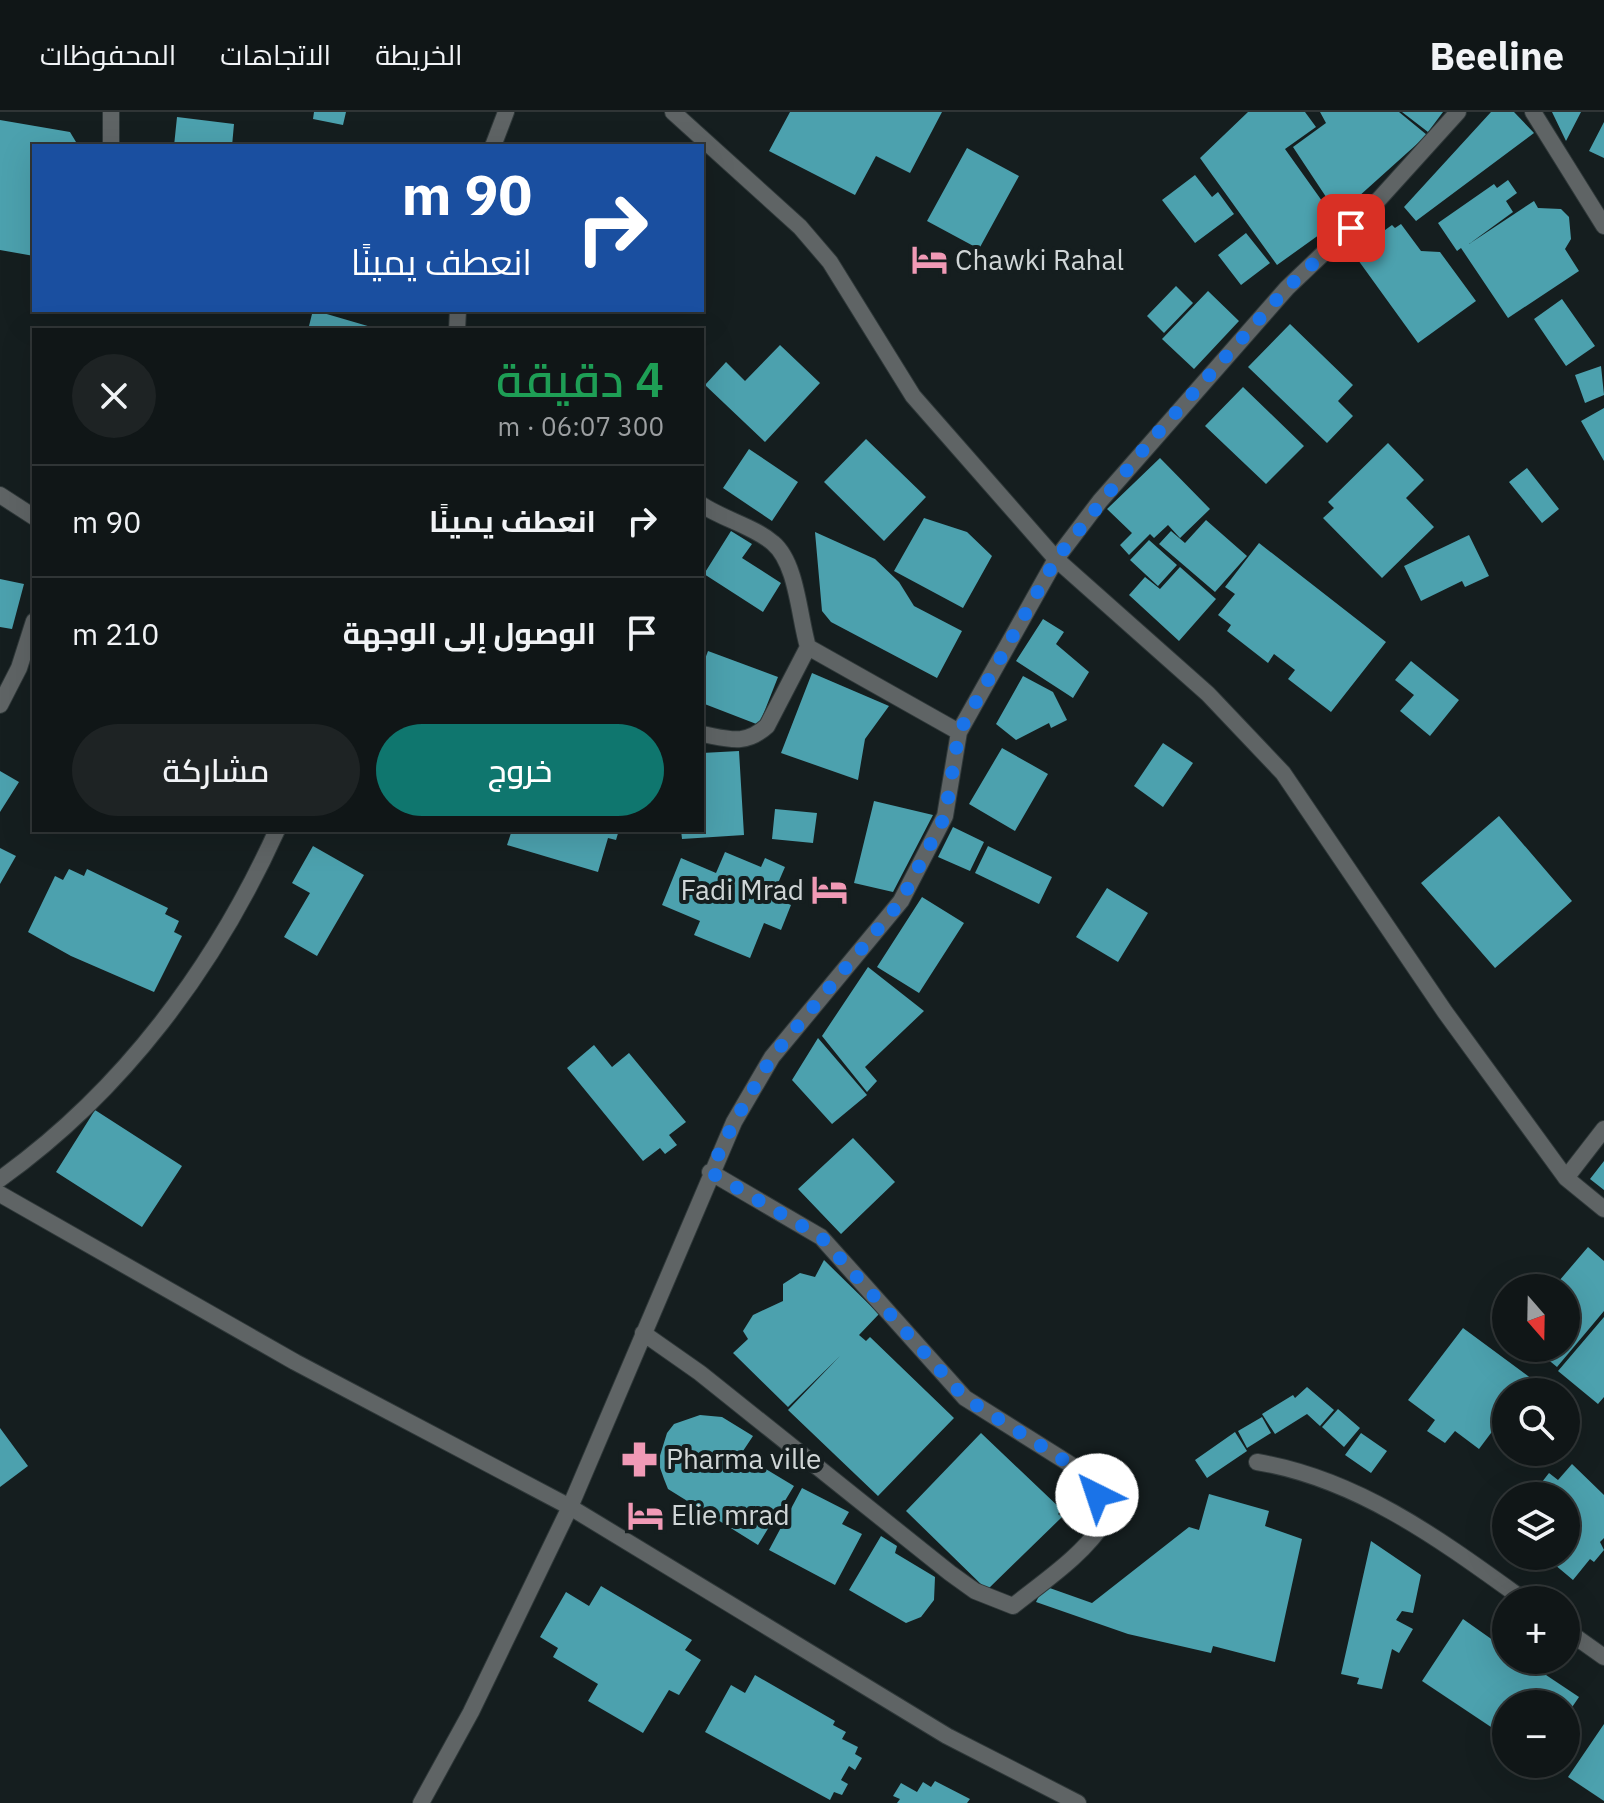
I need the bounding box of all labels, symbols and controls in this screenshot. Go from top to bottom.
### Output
text: Beeline [1430,31,1564,80]
text: المحفوظات [40,36,176,73]
text: الاتجاهات [220,36,331,73]
text: الخريطة [375,36,463,73]
text: 90 m [402,158,532,230]
icon: right [560,176,664,280]
pin [1317,194,1385,262]
icon: arrive [1329,206,1373,250]
text: انعطف يمينًا [351,238,532,285]
hotel icon: Chawki Rahal [910,241,948,279]
place label: Chawki Rahal [955,241,1124,278]
text: 4 دقيقة [496,348,664,410]
button: close [72,354,156,438]
text: 300 m · 06:07 [498,409,664,443]
icon: right [620,499,664,543]
text: انعطف يمينًا [429,501,596,540]
text: 90 m [72,502,141,541]
icon: arrive [620,611,664,655]
text: الوصول إلى الوجهة [343,613,596,652]
text: 210 m [72,614,159,653]
button: مشاركة [72,724,360,816]
button: خروج [376,724,664,816]
place label: Fadi Mrad [681,871,804,908]
hotel icon: Fadi Mrad [811,871,849,909]
north arrow [1492,1274,1580,1362]
map controls [1492,1274,1580,1778]
button: search [1492,1378,1580,1466]
pharmacy icon: Pharma ville [621,1440,659,1478]
place label: Pharma ville [666,1440,821,1477]
position arrow [1055,1453,1139,1537]
button: layers [1492,1482,1580,1570]
hotel icon: Elie mrad [626,1496,664,1534]
place label: Elie mrad [671,1496,790,1533]
button: + [1492,1586,1580,1674]
button: − [1492,1690,1580,1778]

